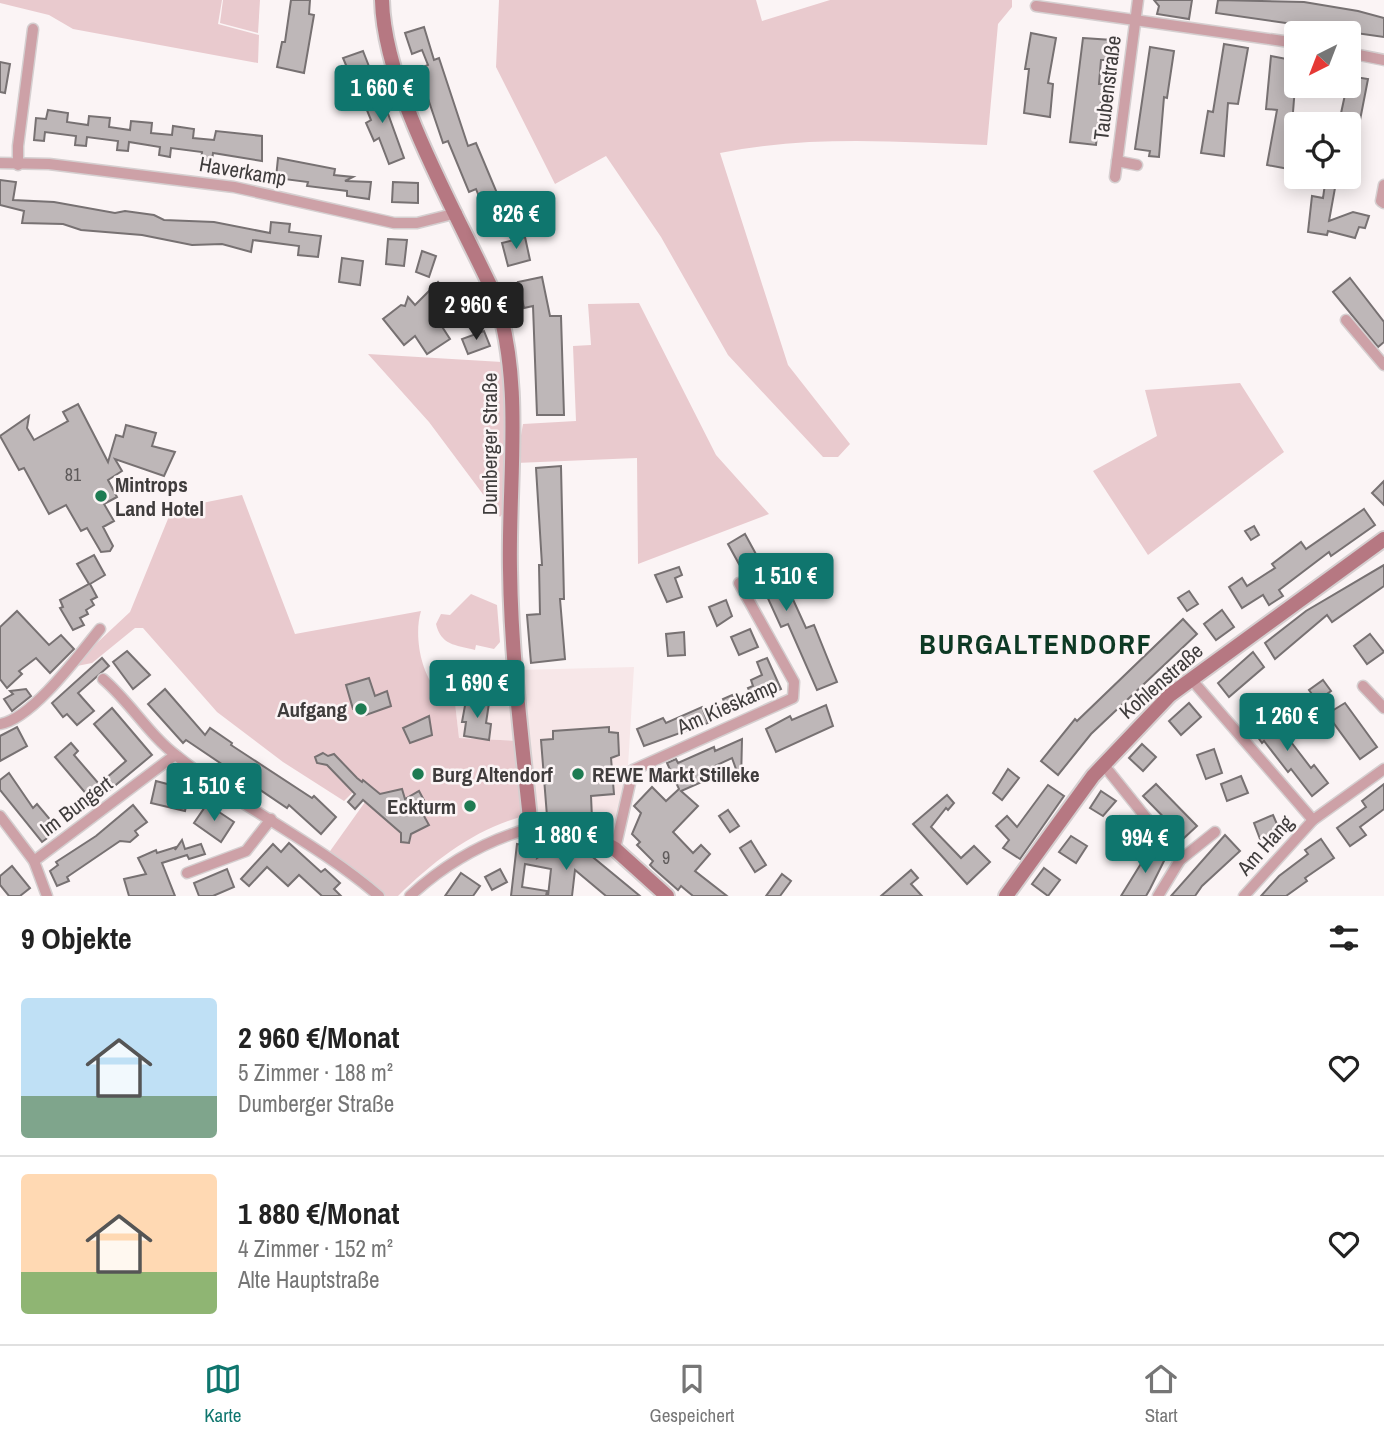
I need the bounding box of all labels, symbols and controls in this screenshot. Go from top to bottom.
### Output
north arrow [1284,21,1362,98]
map controls [1284,21,1361,189]
street label: Taubenstraße [1086,34,1128,142]
pin: 1 660 € [317,66,447,125]
text: 1 660 € [351,72,413,103]
button: locate [1284,112,1361,189]
street label: Haverkamp [197,149,289,193]
pin: 826 € [467,191,565,251]
text: 826 € [492,198,540,229]
pin: 2 960 € [411,282,541,342]
text: 2 960 € [445,289,507,320]
street label: Dumberger Straße [475,373,504,515]
house number: 81 [65,462,82,487]
place label: Mintrops Land Hotel [115,470,204,523]
marker: Mintrops Land Hotel [93,488,109,504]
pin: 1 510 € [721,554,851,613]
text: 1 510 € [755,560,817,591]
district label: BURGALTENDORF [919,625,1153,663]
street label: Kohlenstraße [1113,636,1209,726]
pin: 1 690 € [412,660,542,720]
text: 1 690 € [446,667,508,698]
street label: Am Kieskamp [671,671,782,741]
pin: 1 260 € [1222,694,1352,753]
place label: Aufgang [277,695,347,724]
text: 1 260 € [1256,700,1318,731]
marker: Aufgang [353,701,369,717]
place label: Burg Altendorf [432,760,553,789]
place label: REWE Markt Stilleke [592,760,759,789]
pin: 1 510 € [149,764,279,823]
marker: Burg Altendorf [410,766,426,782]
marker: REWE Markt Stilleke [570,766,586,782]
street label: Im Bungert [34,769,119,843]
text: 1 510 € [183,770,245,801]
place label: Eckturm [387,792,456,821]
marker: Eckturm [462,798,478,814]
street label: Am Hang [1230,808,1300,882]
pin: 1 880 € [501,812,631,872]
pin: 994 € [1096,816,1194,875]
text: 1 880 € [535,819,597,850]
text: 994 € [1121,822,1169,853]
house number: 9 [662,845,670,870]
text: 9 Objekte [21,918,132,958]
icon: filters [1325,919,1363,957]
text: 2 960 €/Monat [238,1017,399,1057]
icon: home [77,1026,161,1110]
icon: heart [1325,1049,1363,1087]
text: 5 Zimmer · 188 m² [238,1057,393,1088]
text: Dumberger Straße [238,1088,394,1119]
text: 1 880 €/Monat [238,1193,399,1233]
icon: home [77,1202,161,1286]
icon: heart [1325,1225,1363,1263]
text: 4 Zimmer · 152 m² [238,1233,393,1264]
text: Alte Hauptstraße [238,1264,380,1295]
tab: Karte [204,1360,242,1428]
tab: Gespeichert [650,1360,734,1428]
tab: Start [1142,1360,1180,1428]

